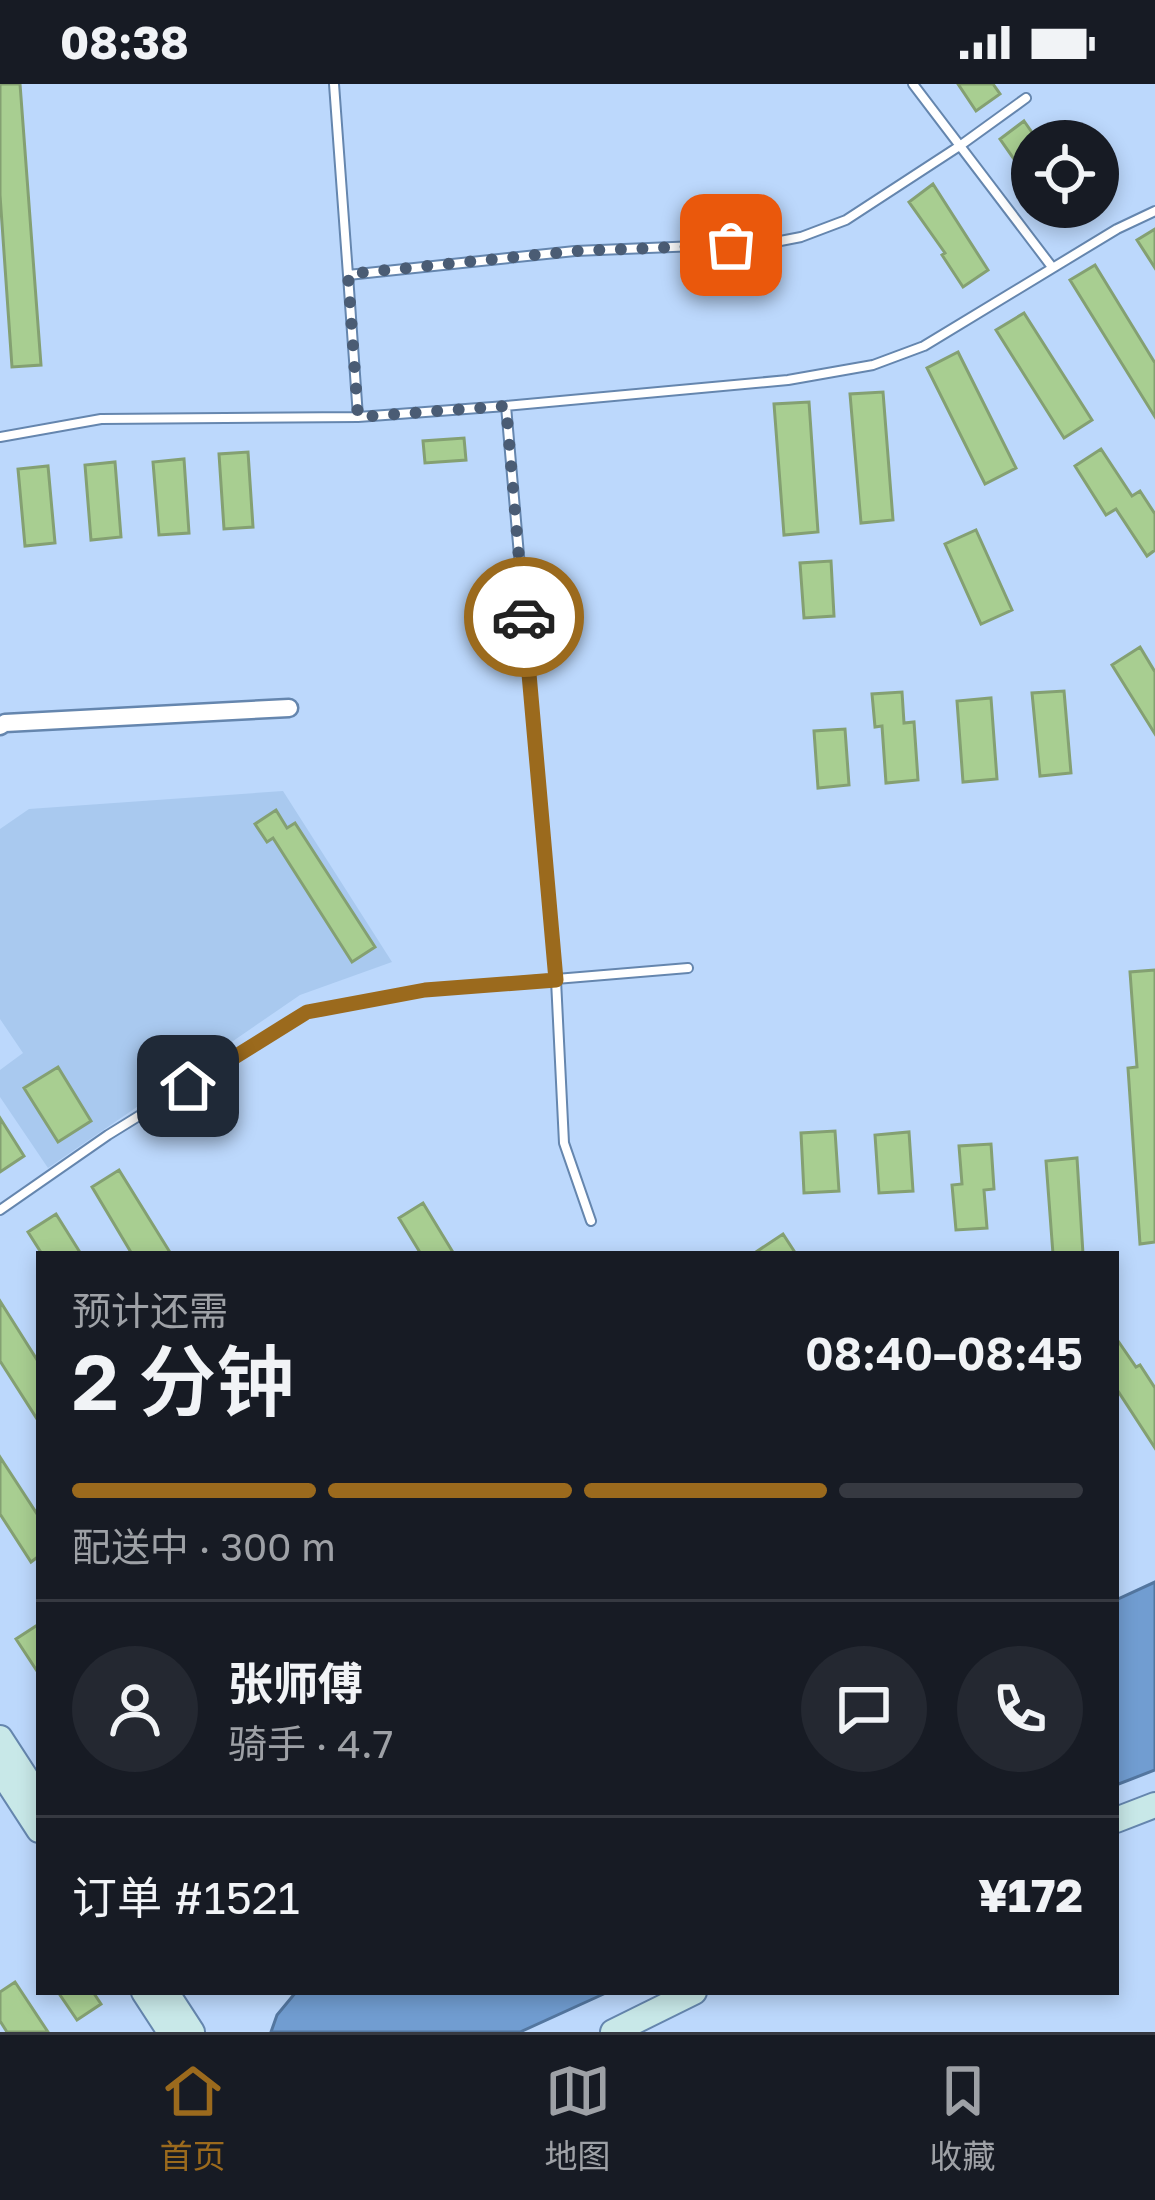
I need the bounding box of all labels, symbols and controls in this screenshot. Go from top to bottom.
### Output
text: 08:38 [60,15,189,69]
map controls [1011,120,1119,228]
button: locate [1011,120,1119,228]
pin [680,194,782,296]
icon: bag [698,212,764,278]
courier [464,557,584,677]
icon: car [491,584,557,650]
pin [137,1035,239,1137]
icon: home [155,1053,221,1119]
text: 预计还需 [72,1287,228,1334]
text: 08:40–08:45 [805,1326,1083,1380]
text: 2 分钟 [72,1334,294,1427]
text: 配送中 · 300 m [72,1523,336,1570]
button: person [72,1646,198,1772]
button: chat [801,1646,927,1772]
button: phone [957,1646,1083,1772]
text: 张师傅 [228,1656,363,1710]
text: 骑手 · 4.7 [228,1720,393,1767]
text: ¥172 [978,1868,1083,1922]
text: 订单 #1521 [72,1870,300,1924]
tab: 首页 [160,2058,226,2178]
tab: 地图 [545,2058,611,2178]
tab: 收藏 [930,2058,996,2178]

